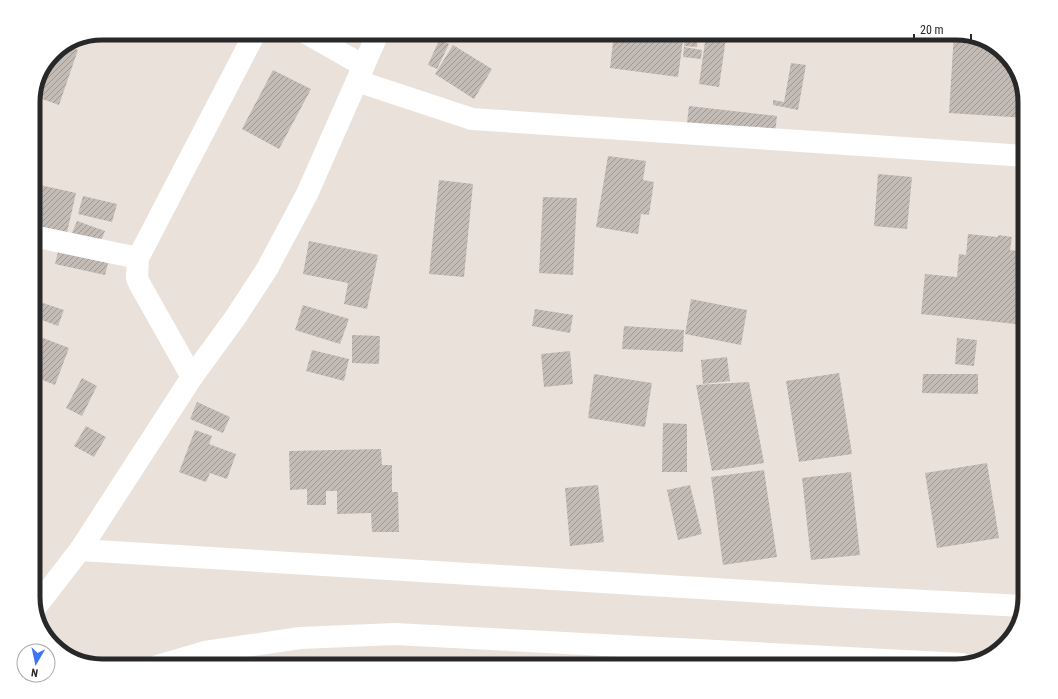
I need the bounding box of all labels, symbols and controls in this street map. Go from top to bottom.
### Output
scale bar [914,16,971,42]
text: 20 m [920,23,944,37]
north arrow [16,643,56,683]
text: N [30,665,39,679]

